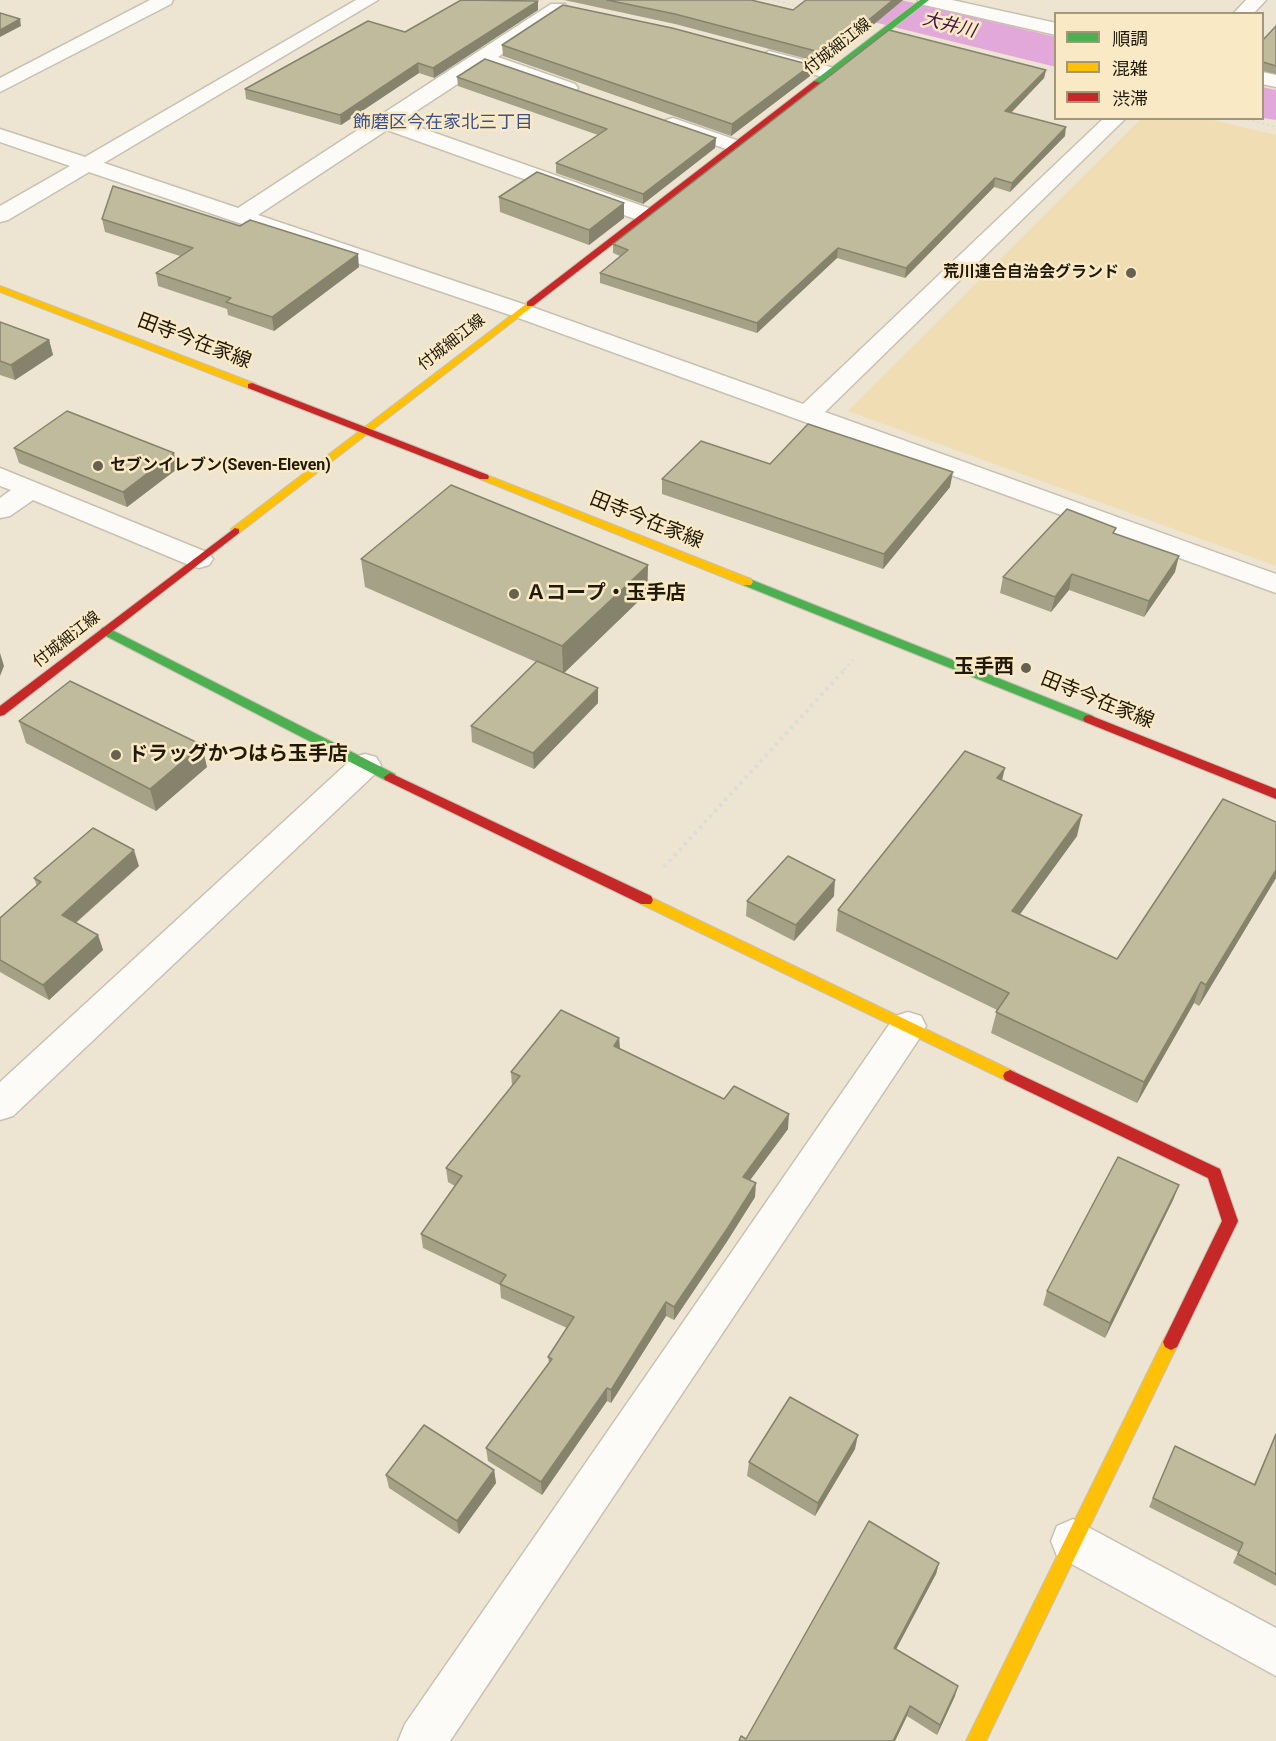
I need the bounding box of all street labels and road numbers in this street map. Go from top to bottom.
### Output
street label: 付城細江線 [801,15,875,79]
street label: 田寺今在家線 [134,309,254,375]
street label: 付城細江線 [415,311,489,375]
street label: 田寺今在家線 [586,487,706,555]
street label: 付城細江線 [30,608,104,672]
street label: 田寺今在家線 [1037,667,1157,735]

